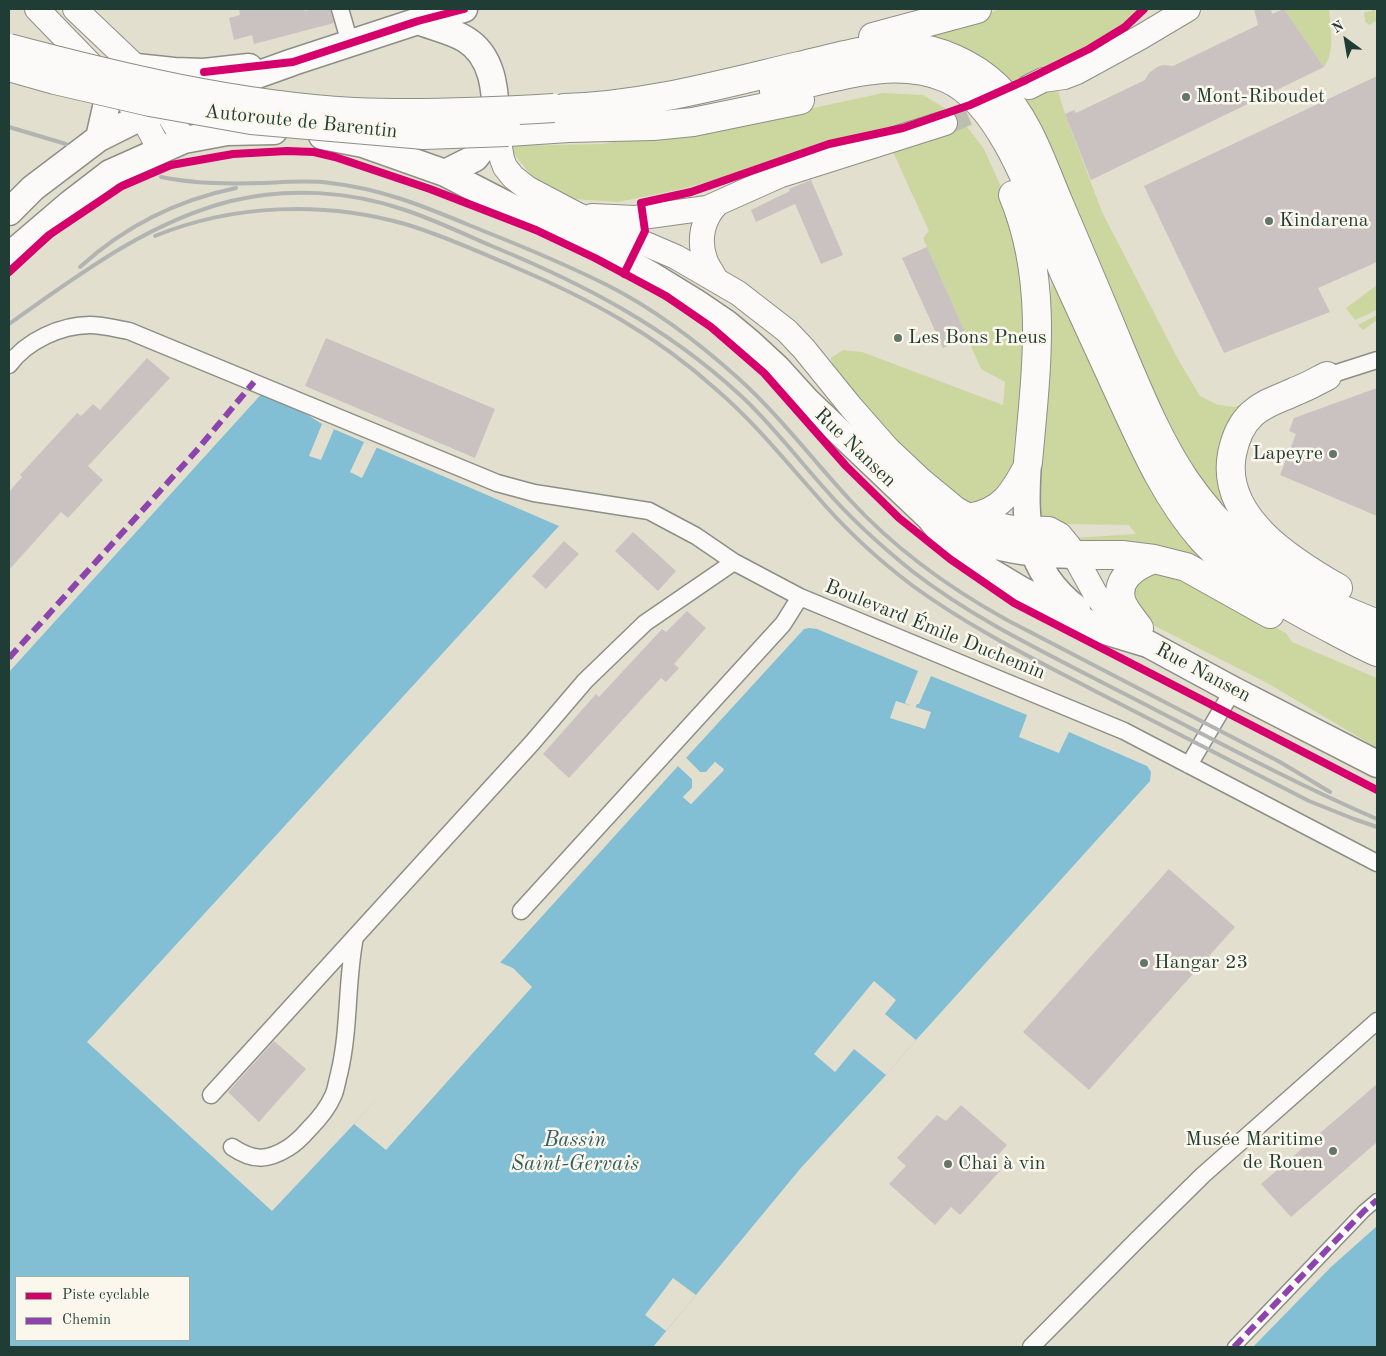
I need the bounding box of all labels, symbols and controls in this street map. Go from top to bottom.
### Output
north arrow [1321,15,1371,65]
text: N [1330,19,1346,36]
place label: Mont-Riboudet [1196,85,1325,109]
marker: Mont-Riboudet [1180,91,1192,103]
street label: Autoroute de Barentin [203,100,399,144]
place label: Kindarena [1279,209,1369,233]
marker: Kindarena [1263,215,1275,227]
place label: Les Bons Pneus [908,326,1047,350]
marker: Les Bons Pneus [892,332,904,344]
street label: Rue Nansen [809,403,901,493]
place label: Lapeyre [1252,442,1323,466]
marker: Lapeyre [1327,448,1339,460]
street label: Boulevard Émile Duchemin [821,575,1049,685]
street label: Rue Nansen [1151,638,1255,708]
place label: Hangar 23 [1154,951,1248,975]
marker: Hangar 23 [1138,957,1150,969]
water label: Bassin Saint-Gervais [511,1127,639,1177]
place label: Musée Maritime de Rouen [1185,1128,1323,1175]
marker: Musée Maritime de Rouen [1327,1145,1339,1157]
place label: Chai à vin [958,1152,1045,1176]
marker: Chai à vin [942,1158,954,1170]
legend [15,1276,190,1341]
text: Piste cyclable [62,1288,150,1303]
text: Chemin [62,1313,111,1328]

